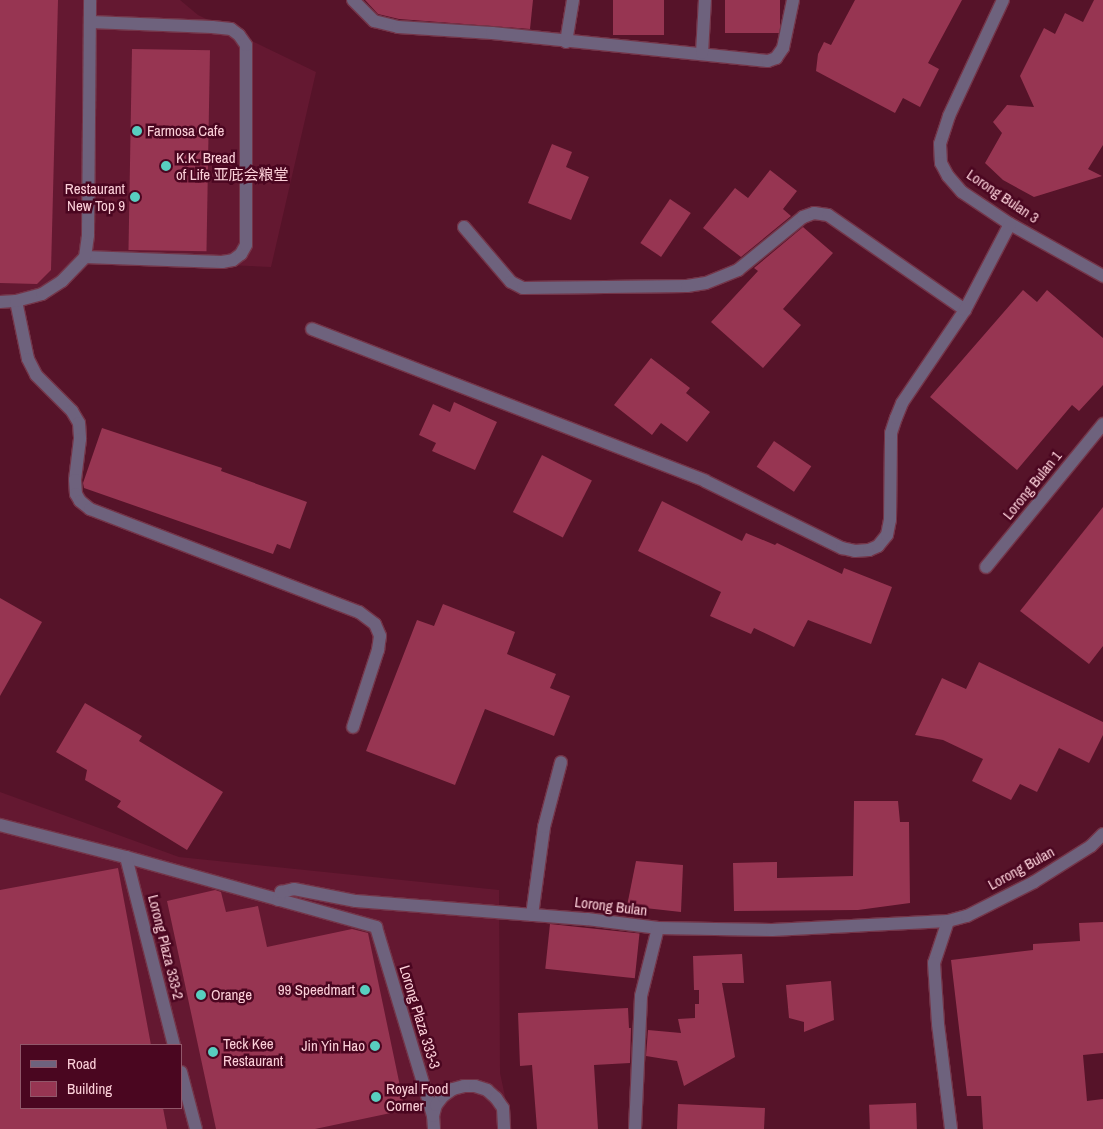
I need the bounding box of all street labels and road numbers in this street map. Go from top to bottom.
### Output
street label: Lorong Bulan 3 [963,165,1043,227]
street label: Lorong Bulan 1 [999,447,1065,523]
street label: Lorong Bulan [985,842,1057,894]
street label: Lorong Plaza 333-2 [144,893,188,1001]
street label: Lorong Bulan [574,893,648,919]
street label: Lorong Plaza 333-3 [396,963,444,1071]

